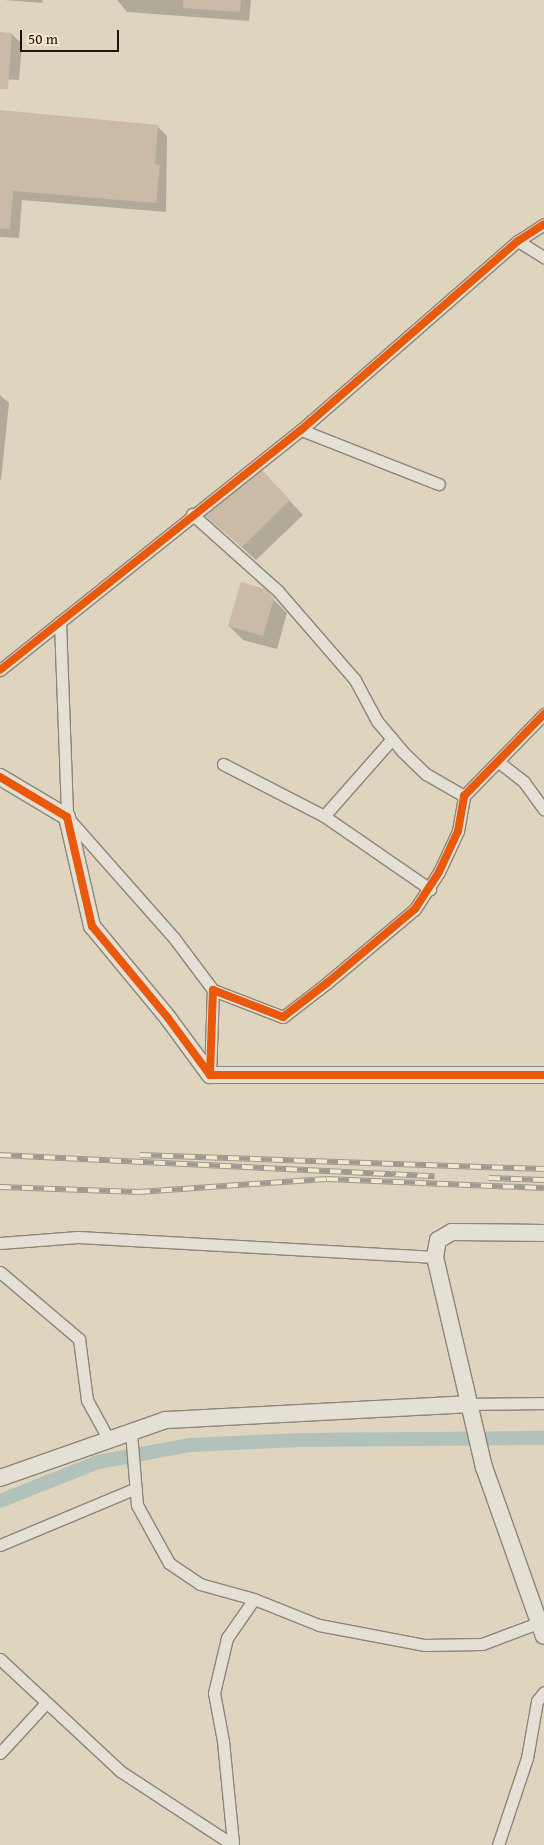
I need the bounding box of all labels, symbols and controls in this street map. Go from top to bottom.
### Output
scale bar [22,20,121,52]
text: 50 m [28,28,58,49]

